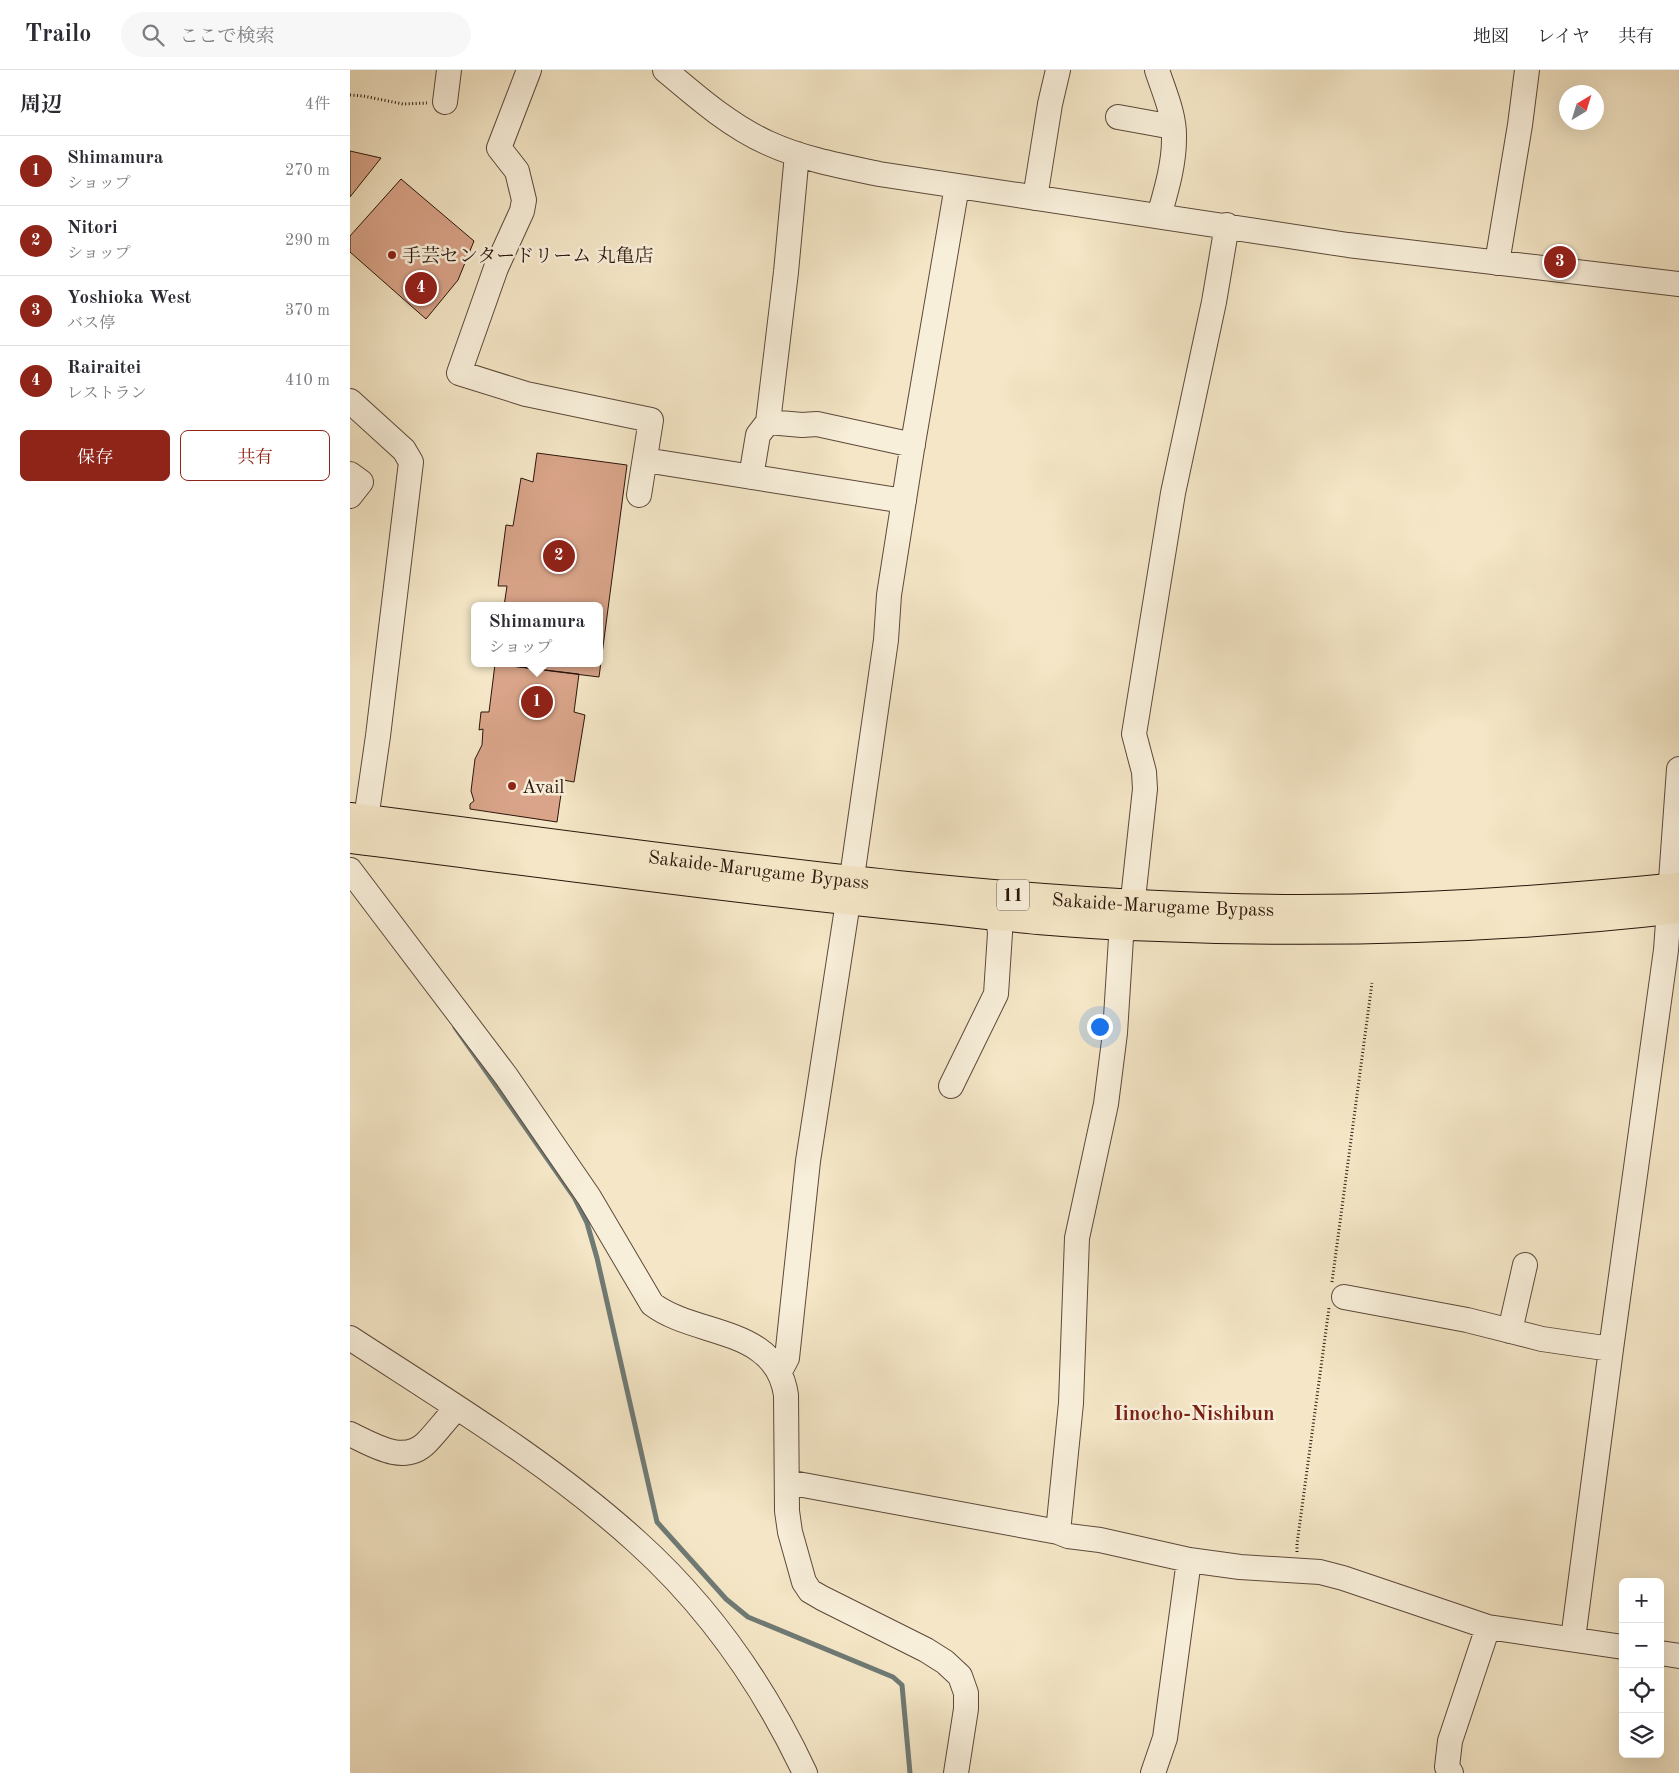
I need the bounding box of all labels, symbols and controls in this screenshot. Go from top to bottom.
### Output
search box [121,12,471,57]
icon: search [139,21,167,49]
text: Trailo [25,23,91,47]
text: ここで検索 [179,28,274,47]
text: 地図 [1473,28,1509,46]
text: レイヤ [1537,28,1590,46]
text: 共有 [1618,28,1654,46]
north arrow [1559,85,1604,130]
text: 周辺 [20,95,62,116]
text: 4件 [305,97,330,113]
text: Shimamura [67,149,163,168]
text: 1 [31,163,41,179]
text: 270 m [285,163,330,179]
text: ショップ [67,176,131,192]
text: Nitori [67,219,118,238]
text: 2 [31,233,41,249]
text: 290 m [285,233,330,249]
pin: 3 [1544,243,1576,281]
place label: 手芸センタードリーム 丸亀店 [402,245,654,267]
text: ショップ [67,246,131,262]
marker: 手芸センタードリーム 丸亀店 [386,249,398,261]
pin: 4 [405,269,437,307]
text: Yoshioka West [67,289,192,308]
text: 3 [31,303,41,319]
text: 370 m [285,303,330,319]
text: バス停 [67,316,115,332]
text: Rairaitei [67,359,141,378]
text: 4 [31,373,41,389]
text: 410 m [285,373,330,389]
text: レストラン [67,386,147,402]
button: 保存 [20,430,170,481]
button: 共有 [180,430,330,481]
pin: 2 [543,537,575,575]
popup [471,602,603,667]
text: Shimamura [489,613,585,632]
text: ショップ [489,640,552,656]
pin: 1 [521,683,553,721]
place label: Avail [522,779,564,798]
marker: Avail [506,780,518,792]
street label: Sakaide-Marugame Bypass [647,849,870,894]
road number: 11 [997,880,1029,910]
street label: Sakaide-Marugame Bypass [1051,892,1274,921]
your location [1087,1014,1113,1040]
district label: Iinocho-Nishibun [1113,1404,1275,1425]
map controls [1619,1578,1664,1758]
button: + [1619,1578,1664,1623]
button: − [1619,1623,1664,1668]
button: locate [1619,1668,1664,1713]
button: layers [1619,1713,1664,1758]

